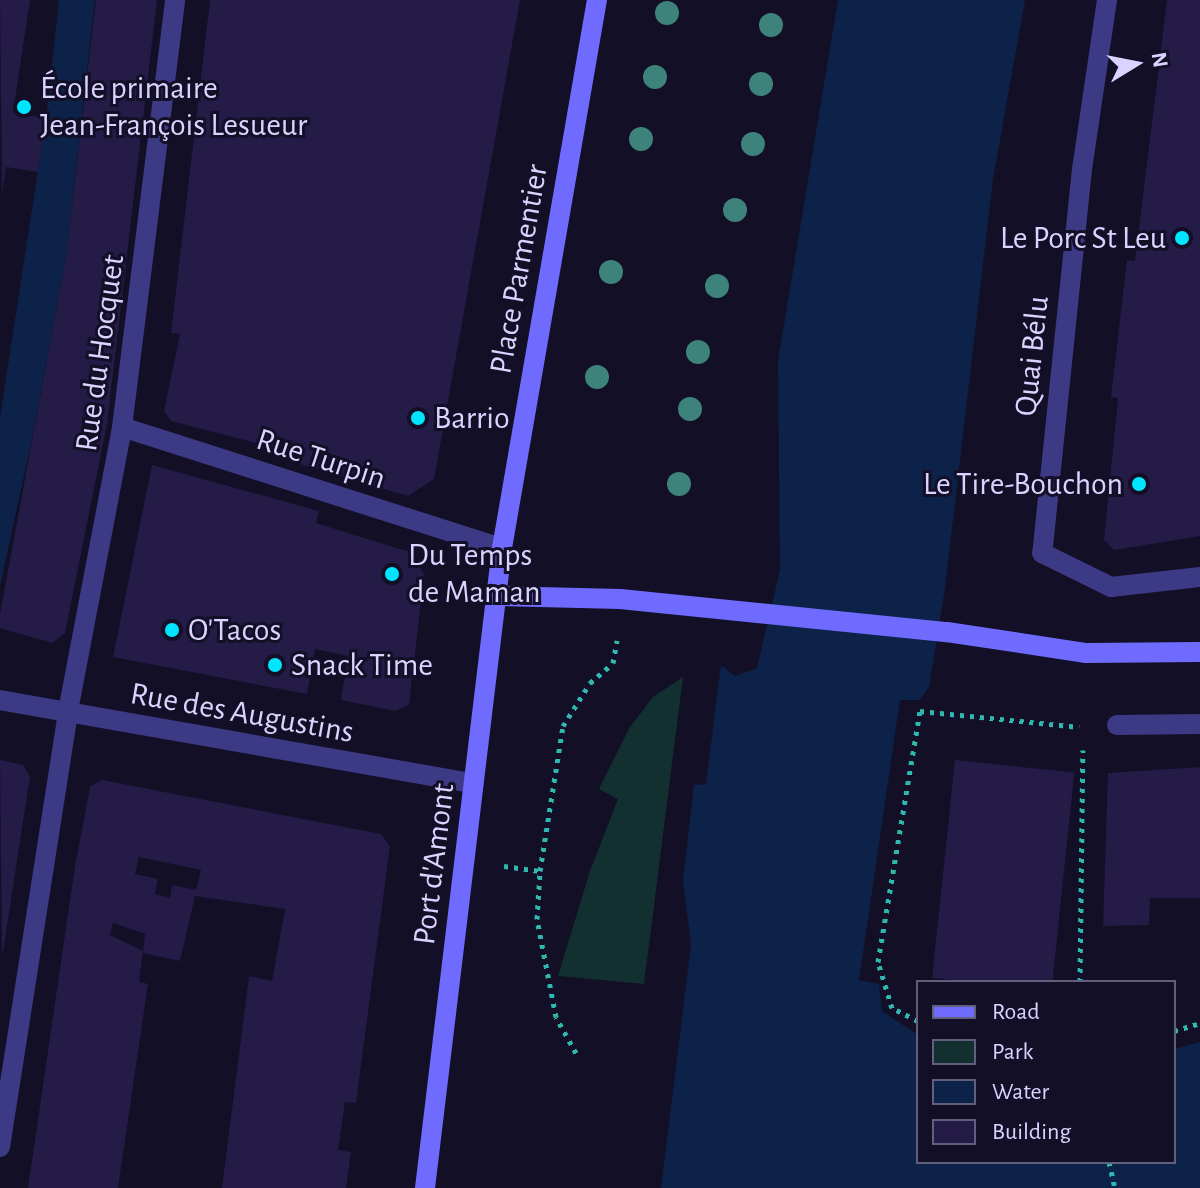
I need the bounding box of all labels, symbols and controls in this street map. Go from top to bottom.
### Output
north arrow [1096,24,1176,104]
text: N [1147,50,1172,69]
place label: École primaire Jean-François Lesueur [40,70,307,145]
marker: École primaire Jean-François Lesueur [15,98,33,116]
street label: Place Parmentier [482,161,556,377]
place label: Le Porc St Leu [1000,219,1166,257]
marker: Le Porc St Leu [1173,229,1191,247]
street label: Rue du Hocquet [67,252,133,454]
street label: Quai Bélu [1007,294,1057,418]
place label: Barrio [434,399,510,437]
marker: Barrio [409,409,427,427]
street label: Rue Turpin [252,420,390,498]
place label: Le Tire-Bouchon [923,465,1123,503]
marker: Le Tire-Bouchon [1130,475,1148,493]
place label: Du Temps de Maman [408,537,541,612]
marker: Du Temps de Maman [383,565,401,583]
place label: O'Tacos [188,611,281,649]
marker: O'Tacos [163,621,181,639]
place label: Snack Time [291,646,433,684]
marker: Snack Time [266,656,284,674]
street label: Rue des Augustins [127,674,357,752]
street label: Port d'Amont [405,781,463,947]
legend [916,980,1176,1164]
text: Road [992,1000,1040,1024]
text: Park [992,1040,1033,1064]
text: Water [992,1080,1049,1104]
text: Building [992,1120,1071,1144]

